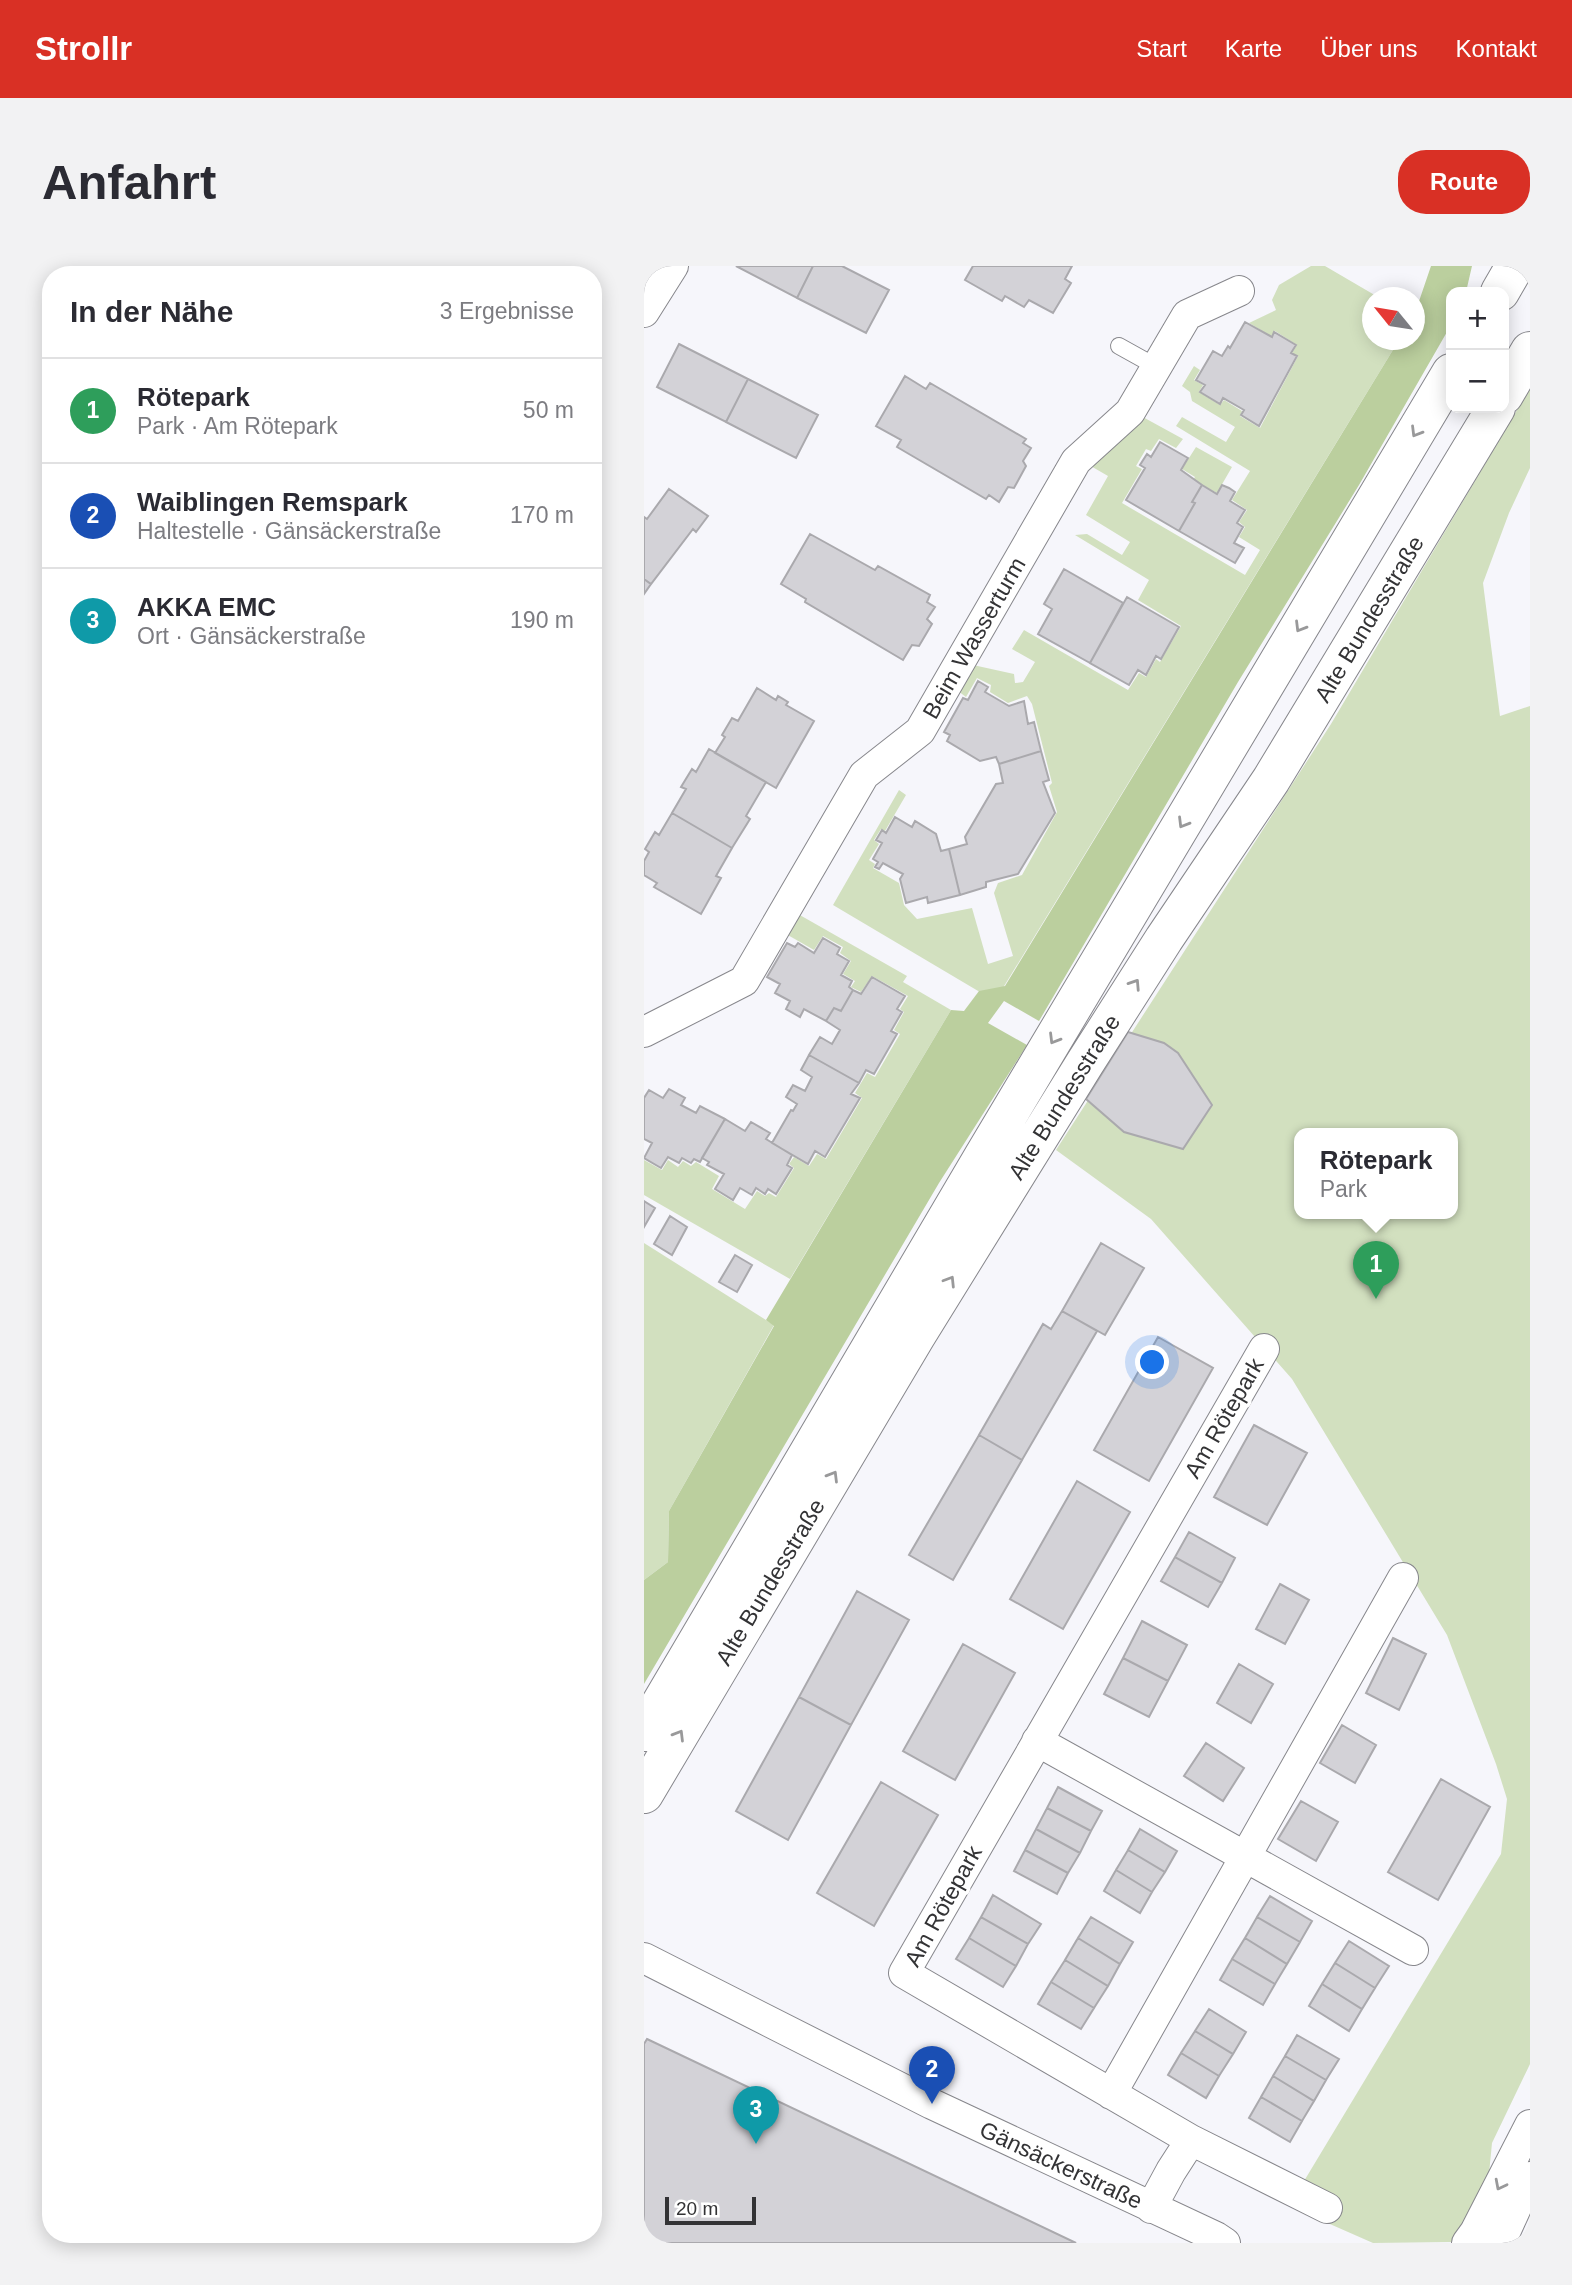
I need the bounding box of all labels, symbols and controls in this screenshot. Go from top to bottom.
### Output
text: Strollr [35,30,132,67]
text: Start [1136,35,1187,62]
text: Karte [1225,35,1282,62]
text: Über uns [1320,35,1418,62]
text: Kontakt [1456,35,1537,62]
button: Route [1398,150,1530,214]
text: Anfahrt [42,155,216,209]
north arrow [1362,287,1425,350]
map controls [1446,287,1509,413]
button: + [1446,287,1509,350]
text: In der Nähe [70,295,233,328]
text: 3 Ergebnisse [440,298,574,324]
button: − [1446,350,1509,413]
text: Rötepark [137,382,250,412]
text: 1 [87,397,99,423]
text: 50 m [523,397,574,423]
text: Park · Am Rötepark [137,413,338,439]
one-way arrow [1412,424,1425,437]
text: Waiblingen Remspark [137,487,408,517]
text: 2 [87,502,99,528]
text: 170 m [510,502,574,528]
text: Haltestelle · Gänsäckerstraße [137,518,441,544]
street label: Alte Bundesstraße [1309,531,1429,707]
street label: Beim Wasserturm [917,553,1031,723]
text: AKKA EMC [137,592,276,622]
text: 3 [87,607,99,633]
text: 190 m [510,607,574,633]
one-way arrow [1295,620,1308,633]
text: Ort · Gänsäckerstraße [137,623,366,649]
one-way arrow [1179,815,1192,828]
one-way arrow [1127,979,1140,992]
street label: Alte Bundesstraße [1003,1010,1125,1184]
one-way arrow [1049,1032,1062,1045]
popup [1294,1128,1458,1219]
text: Rötepark [1320,1145,1432,1175]
text: Park [1320,1176,1367,1202]
pin: 1 [1353,1241,1399,1299]
one-way arrow [941,1276,954,1289]
your location [1135,1345,1169,1379]
street label: Am Rötepark [1179,1353,1269,1483]
one-way arrow [824,1471,837,1484]
street label: Alte Bundesstraße [710,1494,830,1670]
one-way arrow [671,1729,684,1742]
street label: Am Rötepark [899,1841,987,1971]
pin: 2 [909,2046,955,2104]
pin: 3 [733,2086,779,2144]
street label: Gänsäckerstraße [976,2116,1146,2214]
one-way arrow [1494,2178,1508,2190]
scale bar [665,2194,756,2226]
text: 20 m [676,2198,718,2219]

